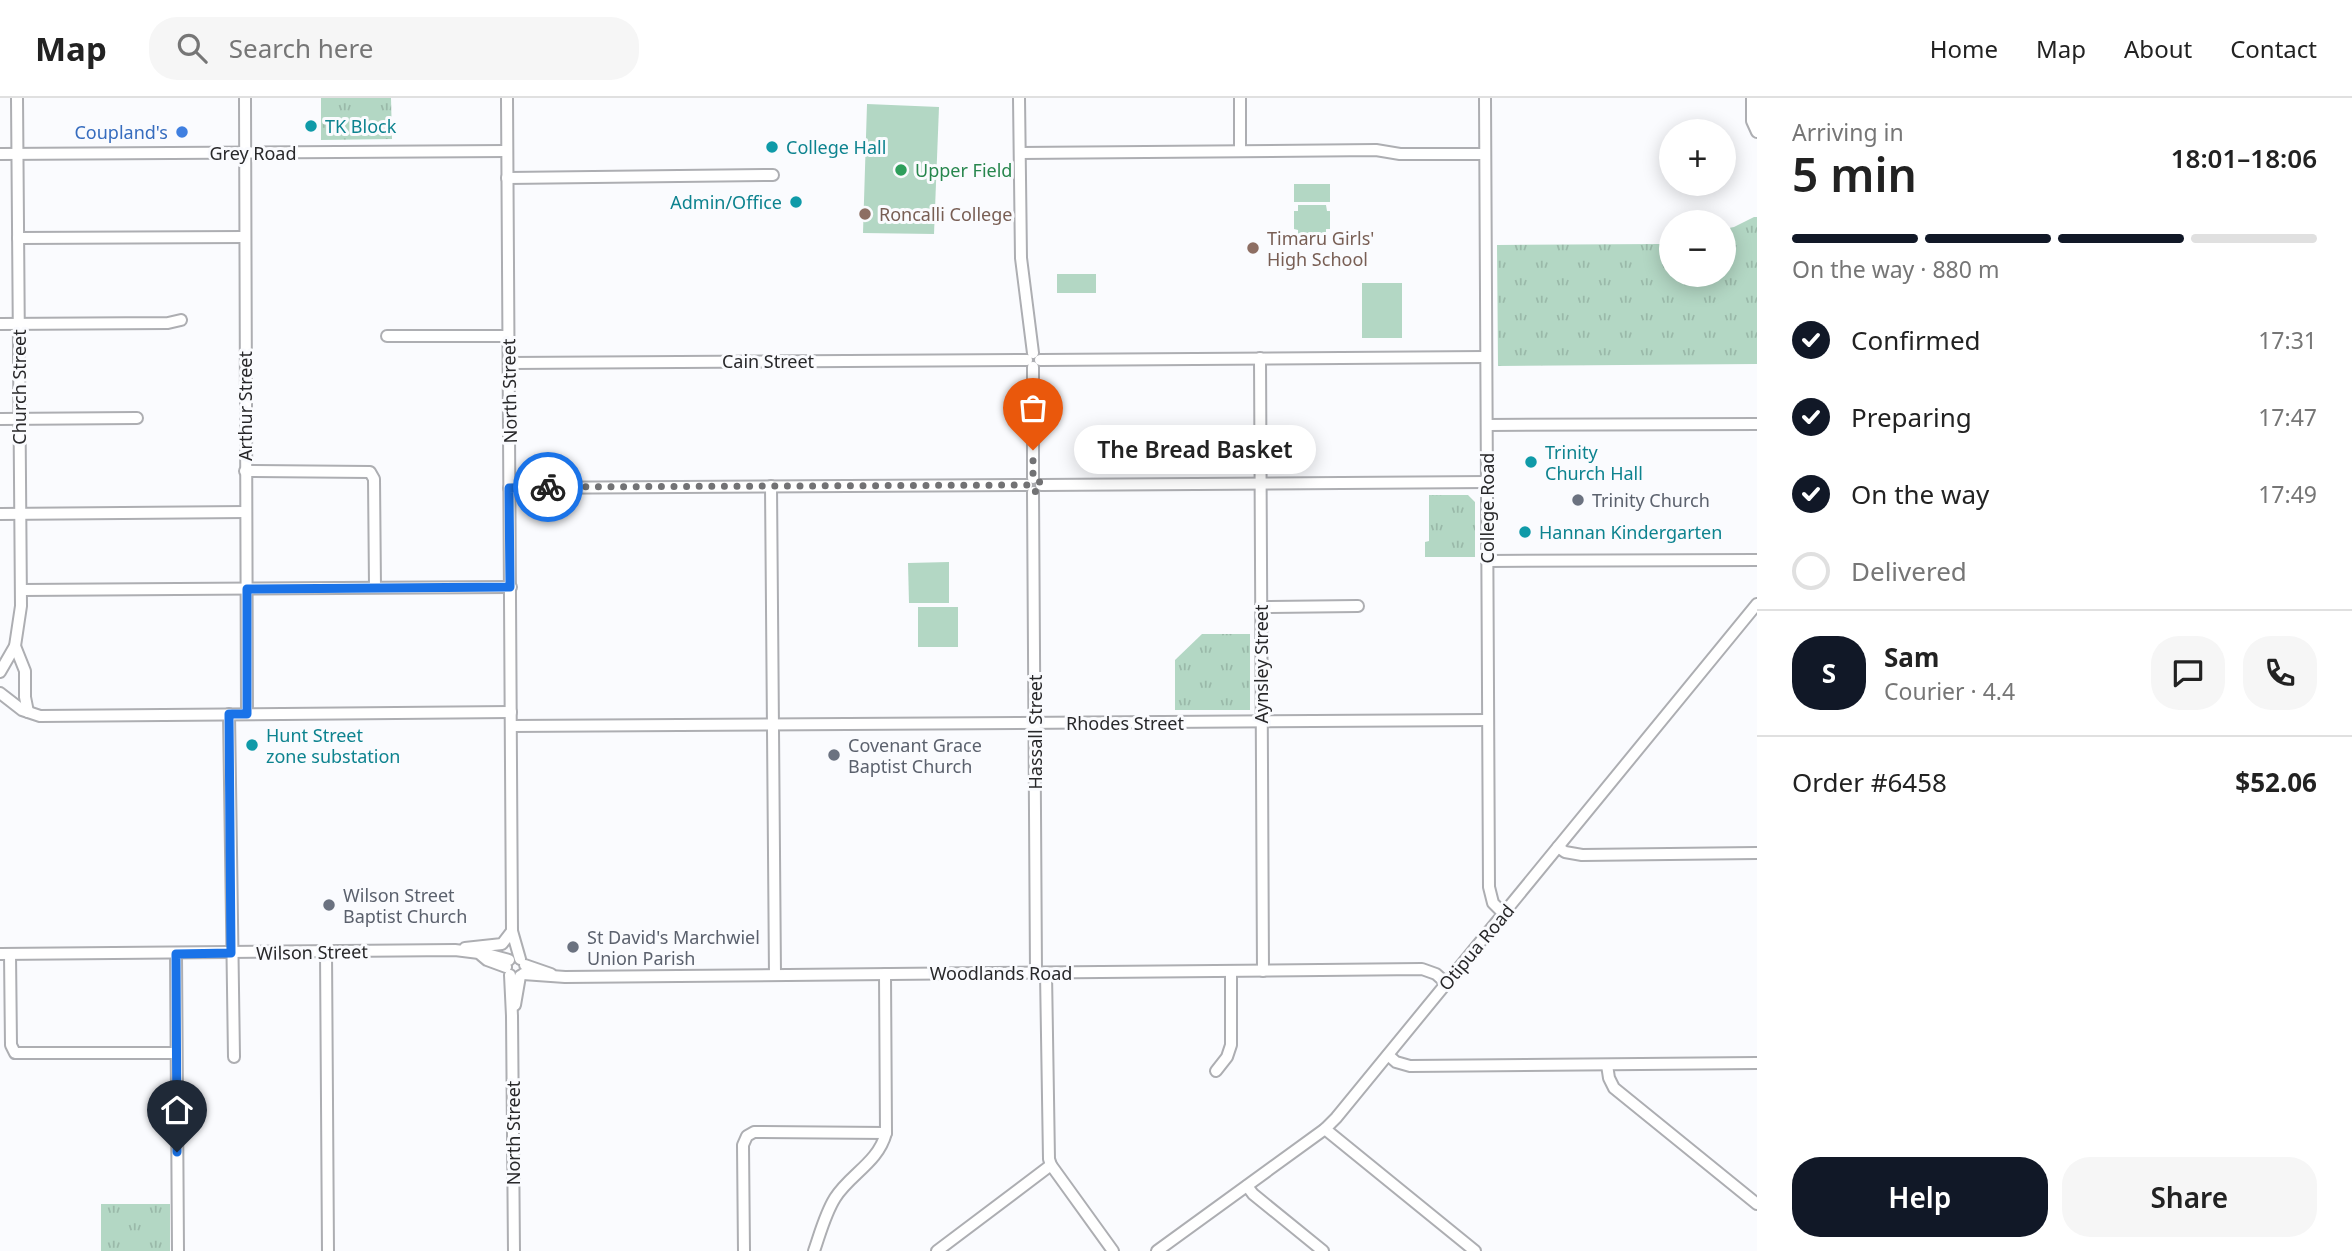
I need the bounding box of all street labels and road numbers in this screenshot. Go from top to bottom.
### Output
street label: Grey Road [209,141,297,165]
street label: Church Street [7,329,31,445]
street label: North Street [496,338,522,443]
street label: Cain Street [722,349,815,373]
street label: Arthur Street [233,350,257,461]
street label: College Road [1475,453,1499,563]
street label: Aynsley Street [1249,604,1273,723]
street label: Hassall Street [1023,674,1047,790]
street label: Rhodes Street [1066,711,1184,735]
street label: Otipua Road [1433,899,1519,995]
street label: Wilson Street [256,939,368,965]
street label: Woodlands Road [930,961,1072,985]
street label: North Street [501,1080,525,1185]

